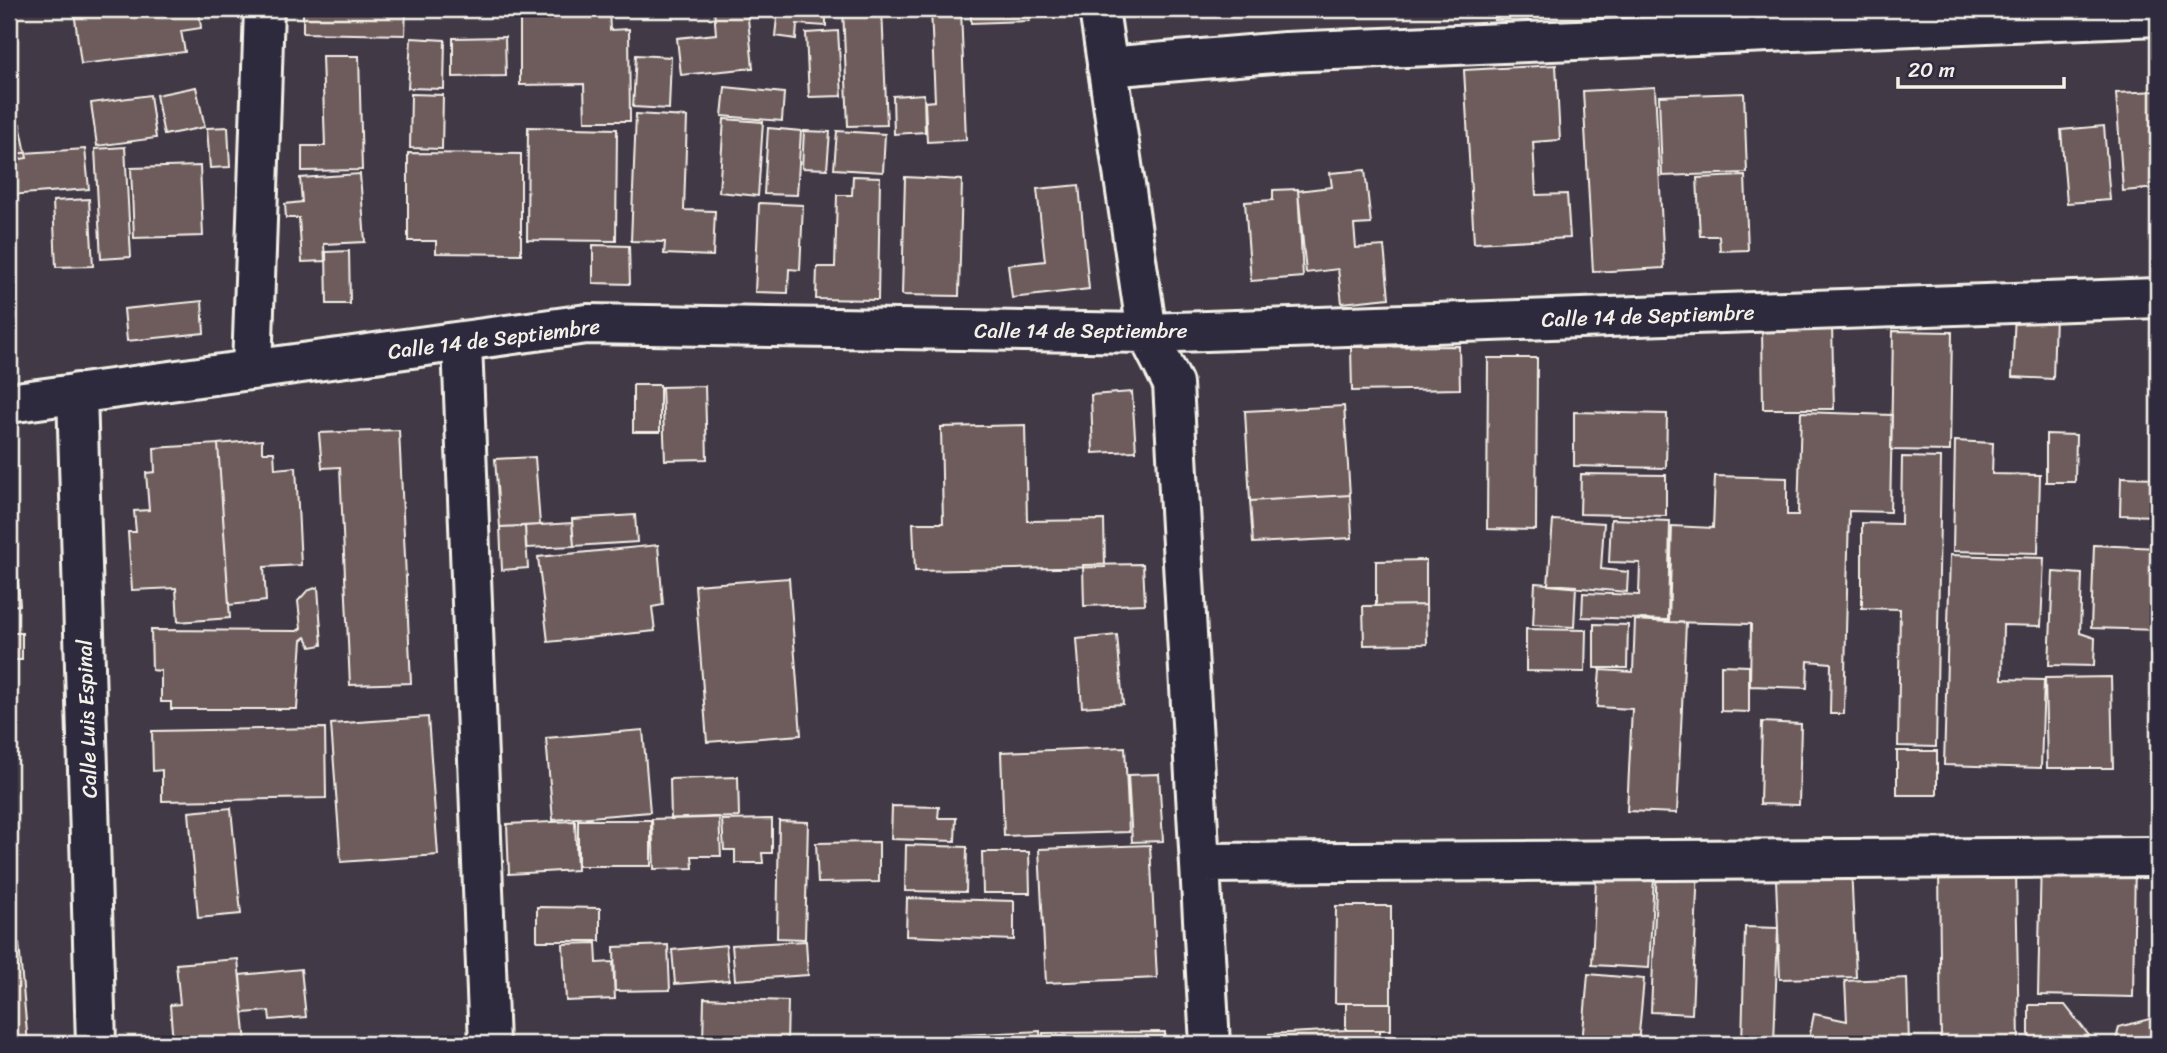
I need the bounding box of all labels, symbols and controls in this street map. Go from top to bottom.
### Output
scale bar [1898,46,2064,90]
text: 20 m [1908,51,1955,89]
street label: Calle 14 de Septiembre [1541,293,1755,339]
street label: Calle 14 de Septiembre [386,307,602,371]
street label: Calle 14 de Septiembre [974,312,1188,350]
street label: Calle Luis Espinal [65,638,109,799]

